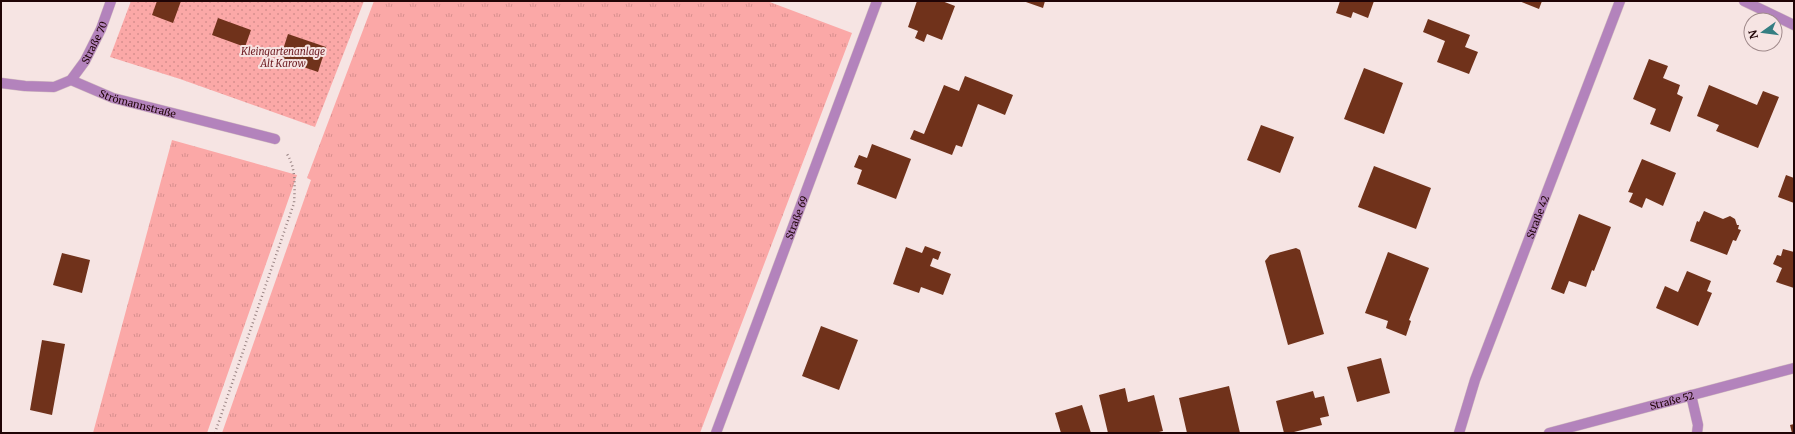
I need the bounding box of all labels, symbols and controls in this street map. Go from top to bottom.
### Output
north arrow [1743,12,1783,52]
street label: Straße 70 [79,20,110,66]
text: N [1745,28,1761,40]
park label: Kleingartenanlage Alt Karow [240,45,325,70]
street label: Strömannstraße [97,87,177,121]
street label: Straße 42 [1524,193,1552,241]
street label: Straße 69 [783,194,811,241]
street label: Straße 52 [1648,389,1695,413]

